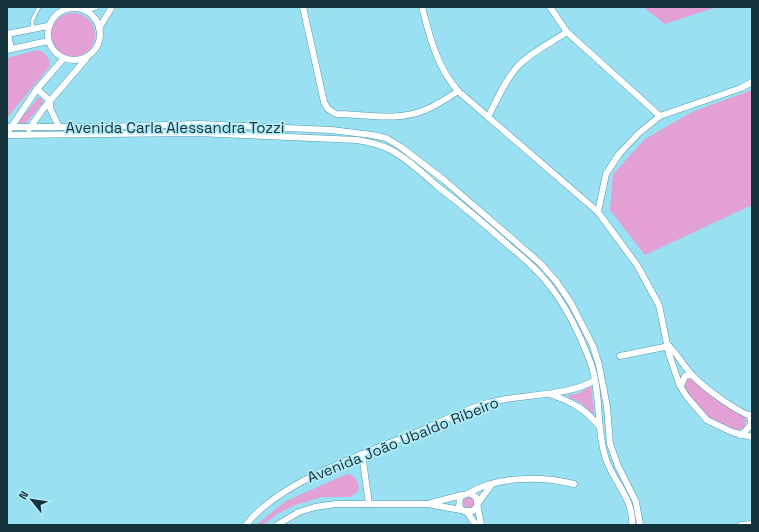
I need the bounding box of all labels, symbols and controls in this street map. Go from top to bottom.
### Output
street label: Avenida Carla Alessandra Tozzi [65,118,285,137]
street label: Avenida João Ubaldo Ribeiro [304,392,501,487]
north arrow [12,480,52,520]
text: N [15,488,31,502]

